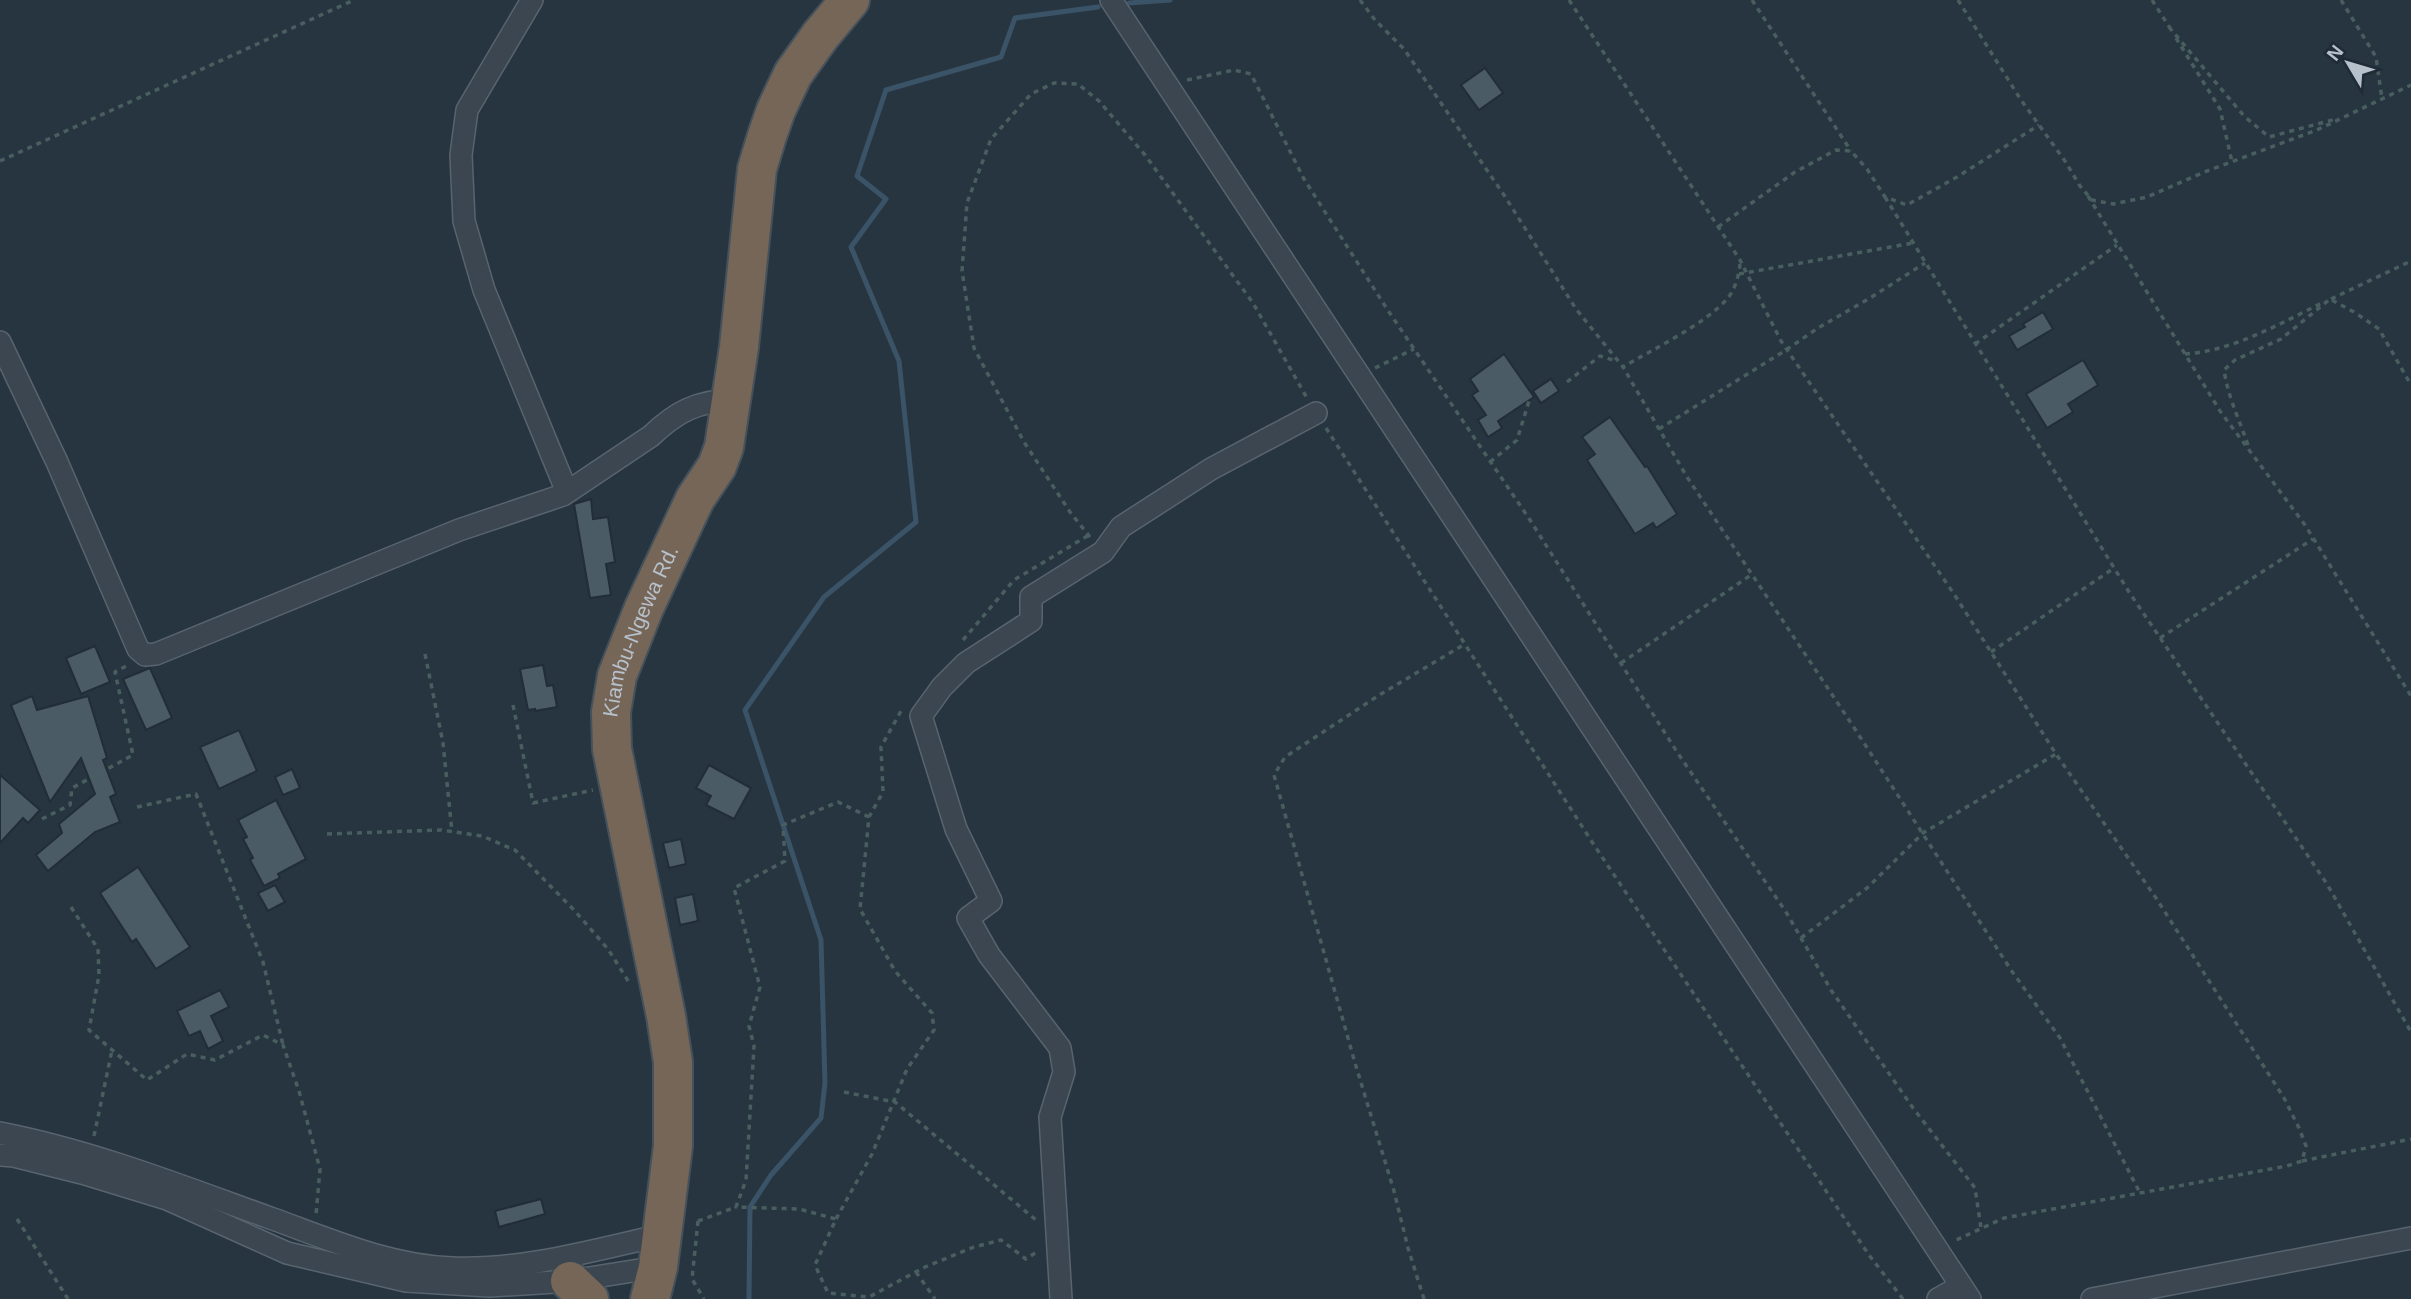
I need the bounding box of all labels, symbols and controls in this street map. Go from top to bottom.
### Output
north arrow [2313,28,2383,98]
text: N [2322,41,2347,65]
street label: Kiambu-Ngewa Rd. [598,542,683,719]

